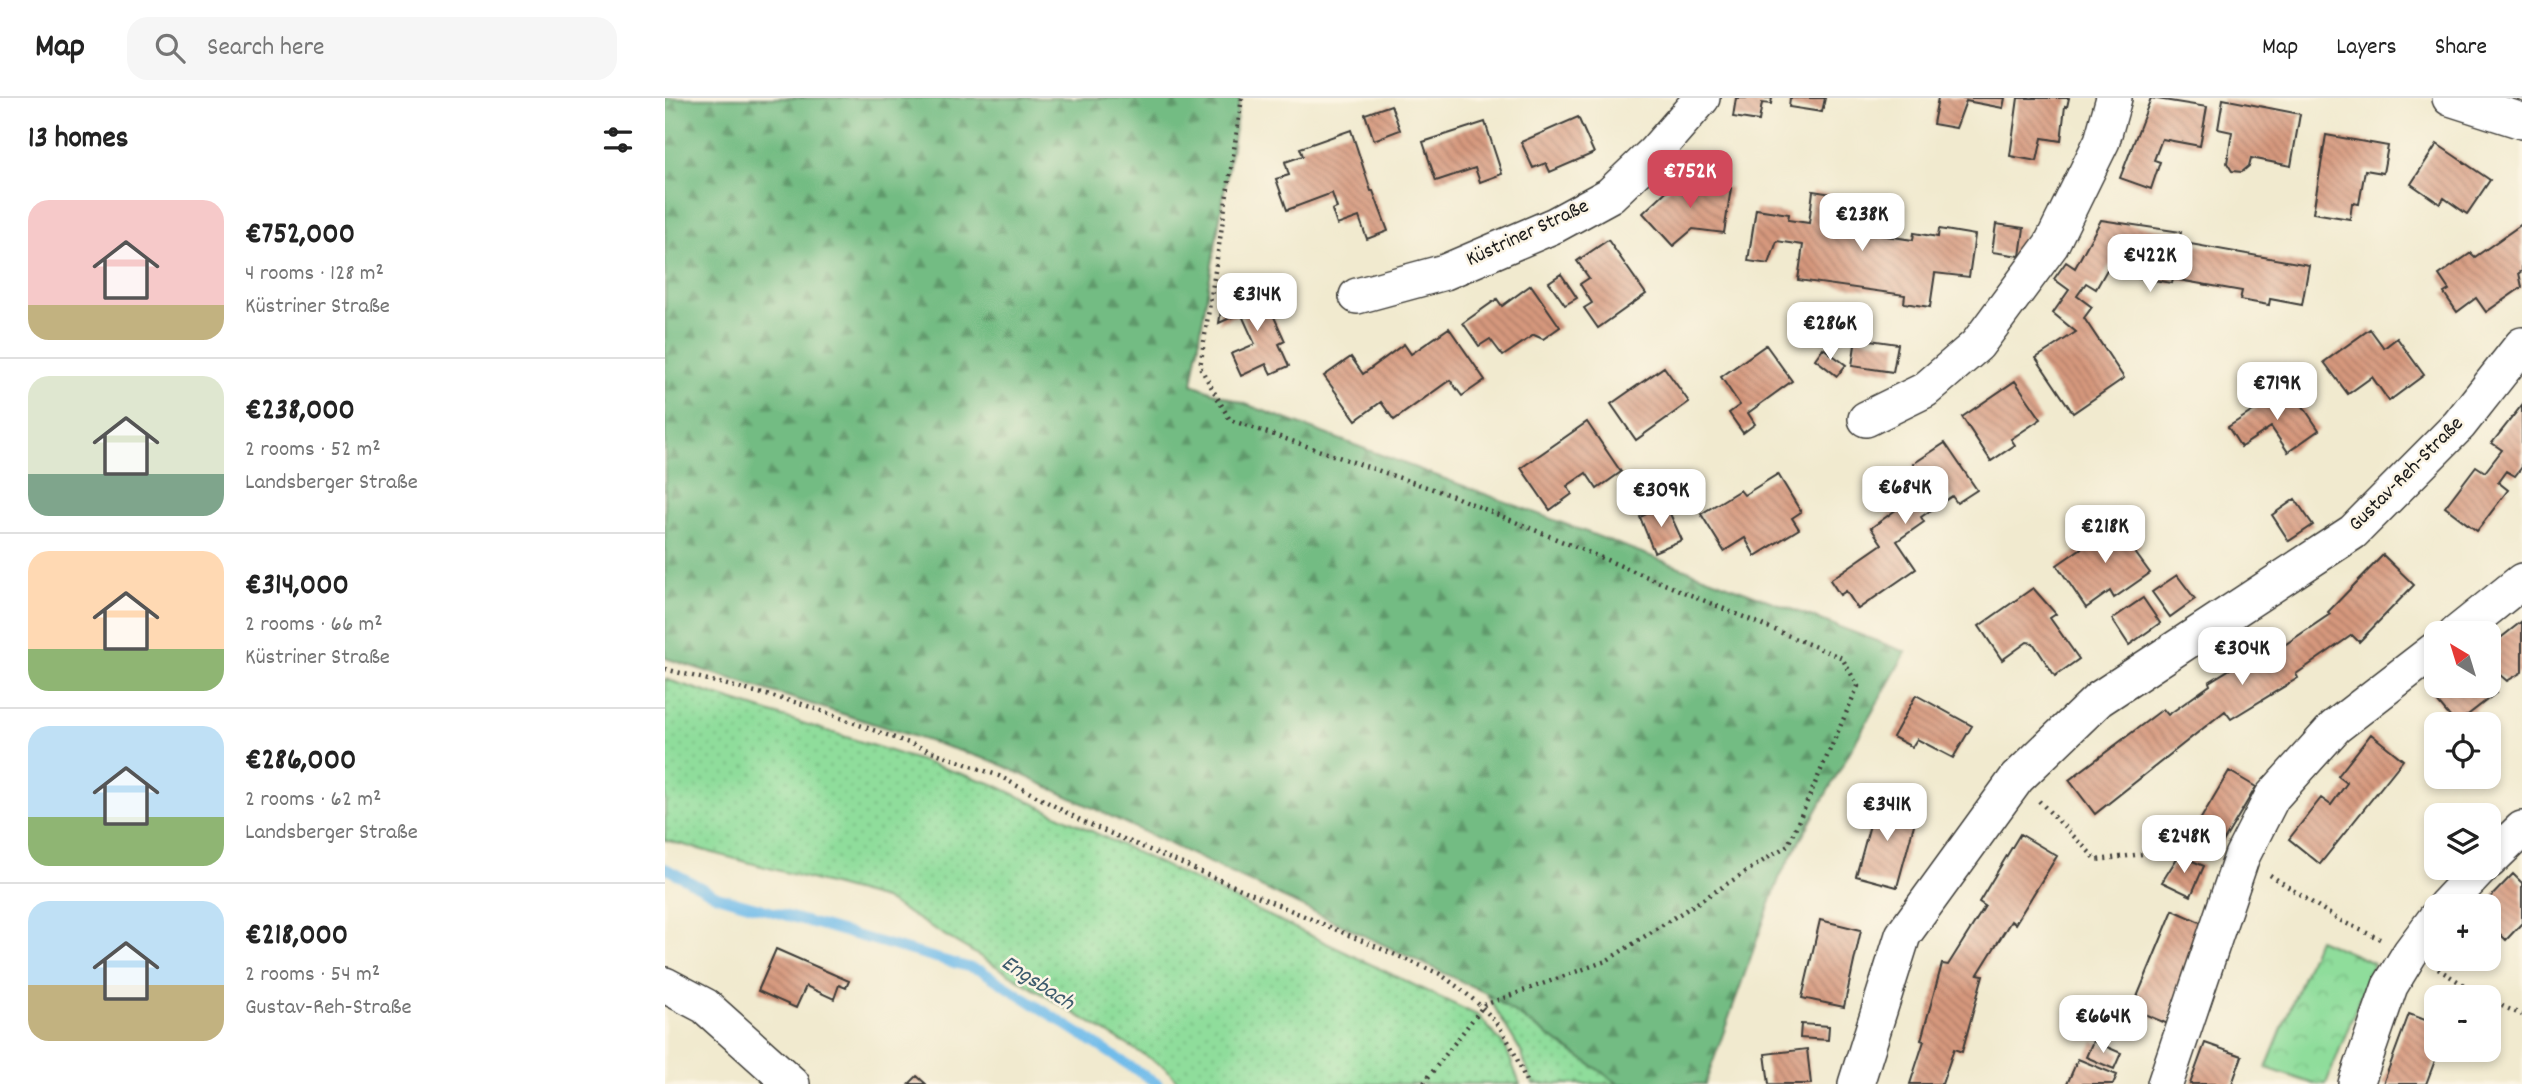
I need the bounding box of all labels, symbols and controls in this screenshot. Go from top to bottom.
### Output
search box [127,17,617,80]
text: Map [35,25,85,72]
icon: search [151,29,189,67]
text: Search here [207,30,325,67]
text: Map [2262,31,2298,65]
text: Layers [2336,31,2397,65]
text: Share [2435,31,2487,65]
text: 13 homes [28,119,128,162]
icon: filters [599,121,637,159]
pin: €752K [1641,150,1739,210]
text: €752K [1664,156,1716,189]
street label: Küstriner Straße [1462,192,1594,276]
pin: €238K [1813,194,1911,253]
text: €238K [1836,199,1888,232]
text: €752,000 [245,215,355,258]
icon: home [84,228,168,312]
pin: €422K [2101,234,2199,294]
text: €422K [2123,240,2177,273]
text: 4 rooms · 128 m² [245,258,384,291]
pin: €314K [1208,274,1306,333]
text: €314K [1233,279,1281,312]
text: Küstriner Straße [245,291,390,324]
pin: €286K [1781,302,1879,362]
text: €286K [1803,308,1857,341]
pin: €719K [2228,362,2326,422]
text: €719K [2253,368,2301,401]
text: €238,000 [245,391,355,434]
icon: home [84,404,168,488]
street label: Gustav-Reh-Straße [2343,411,2471,539]
text: 2 rooms · 52 m² [245,434,381,467]
pin: €684K [1856,466,1954,526]
text: Landsberger Straße [245,467,418,500]
pin: €309K [1612,470,1710,529]
text: €684K [1878,472,1932,505]
text: €309K [1633,475,1689,508]
pin: €218K [2056,505,2154,565]
text: €218K [2081,511,2129,544]
text: €314,000 [245,566,349,609]
icon: home [84,579,168,663]
text: 2 rooms · 66 m² [245,609,383,642]
north arrow [2424,621,2501,698]
map controls [2424,621,2501,1062]
pin: €304K [2193,628,2291,687]
text: €304K [2214,633,2270,666]
text: Küstriner Straße [245,642,390,675]
button: locate [2424,712,2501,789]
text: €286,000 [245,741,356,784]
icon: home [84,754,168,838]
text: 2 rooms · 62 m² [245,784,381,817]
pin: €341K [1838,784,1936,843]
text: €341K [1863,789,1911,822]
button: layers [2424,803,2501,880]
pin: €248K [2135,816,2233,875]
text: Landsberger Straße [245,817,418,850]
text: €248K [2158,821,2210,854]
button: + [2424,894,2501,971]
text: €218,000 [245,916,348,959]
icon: home [84,929,168,1013]
water label: Engsbach [994,948,1081,1021]
text: 2 rooms · 54 m² [245,959,380,992]
button: − [2424,985,2501,1062]
text: Gustav-Reh-Straße [245,992,412,1025]
pin: €664K [2054,996,2152,1055]
text: €664K [2075,1001,2131,1034]

